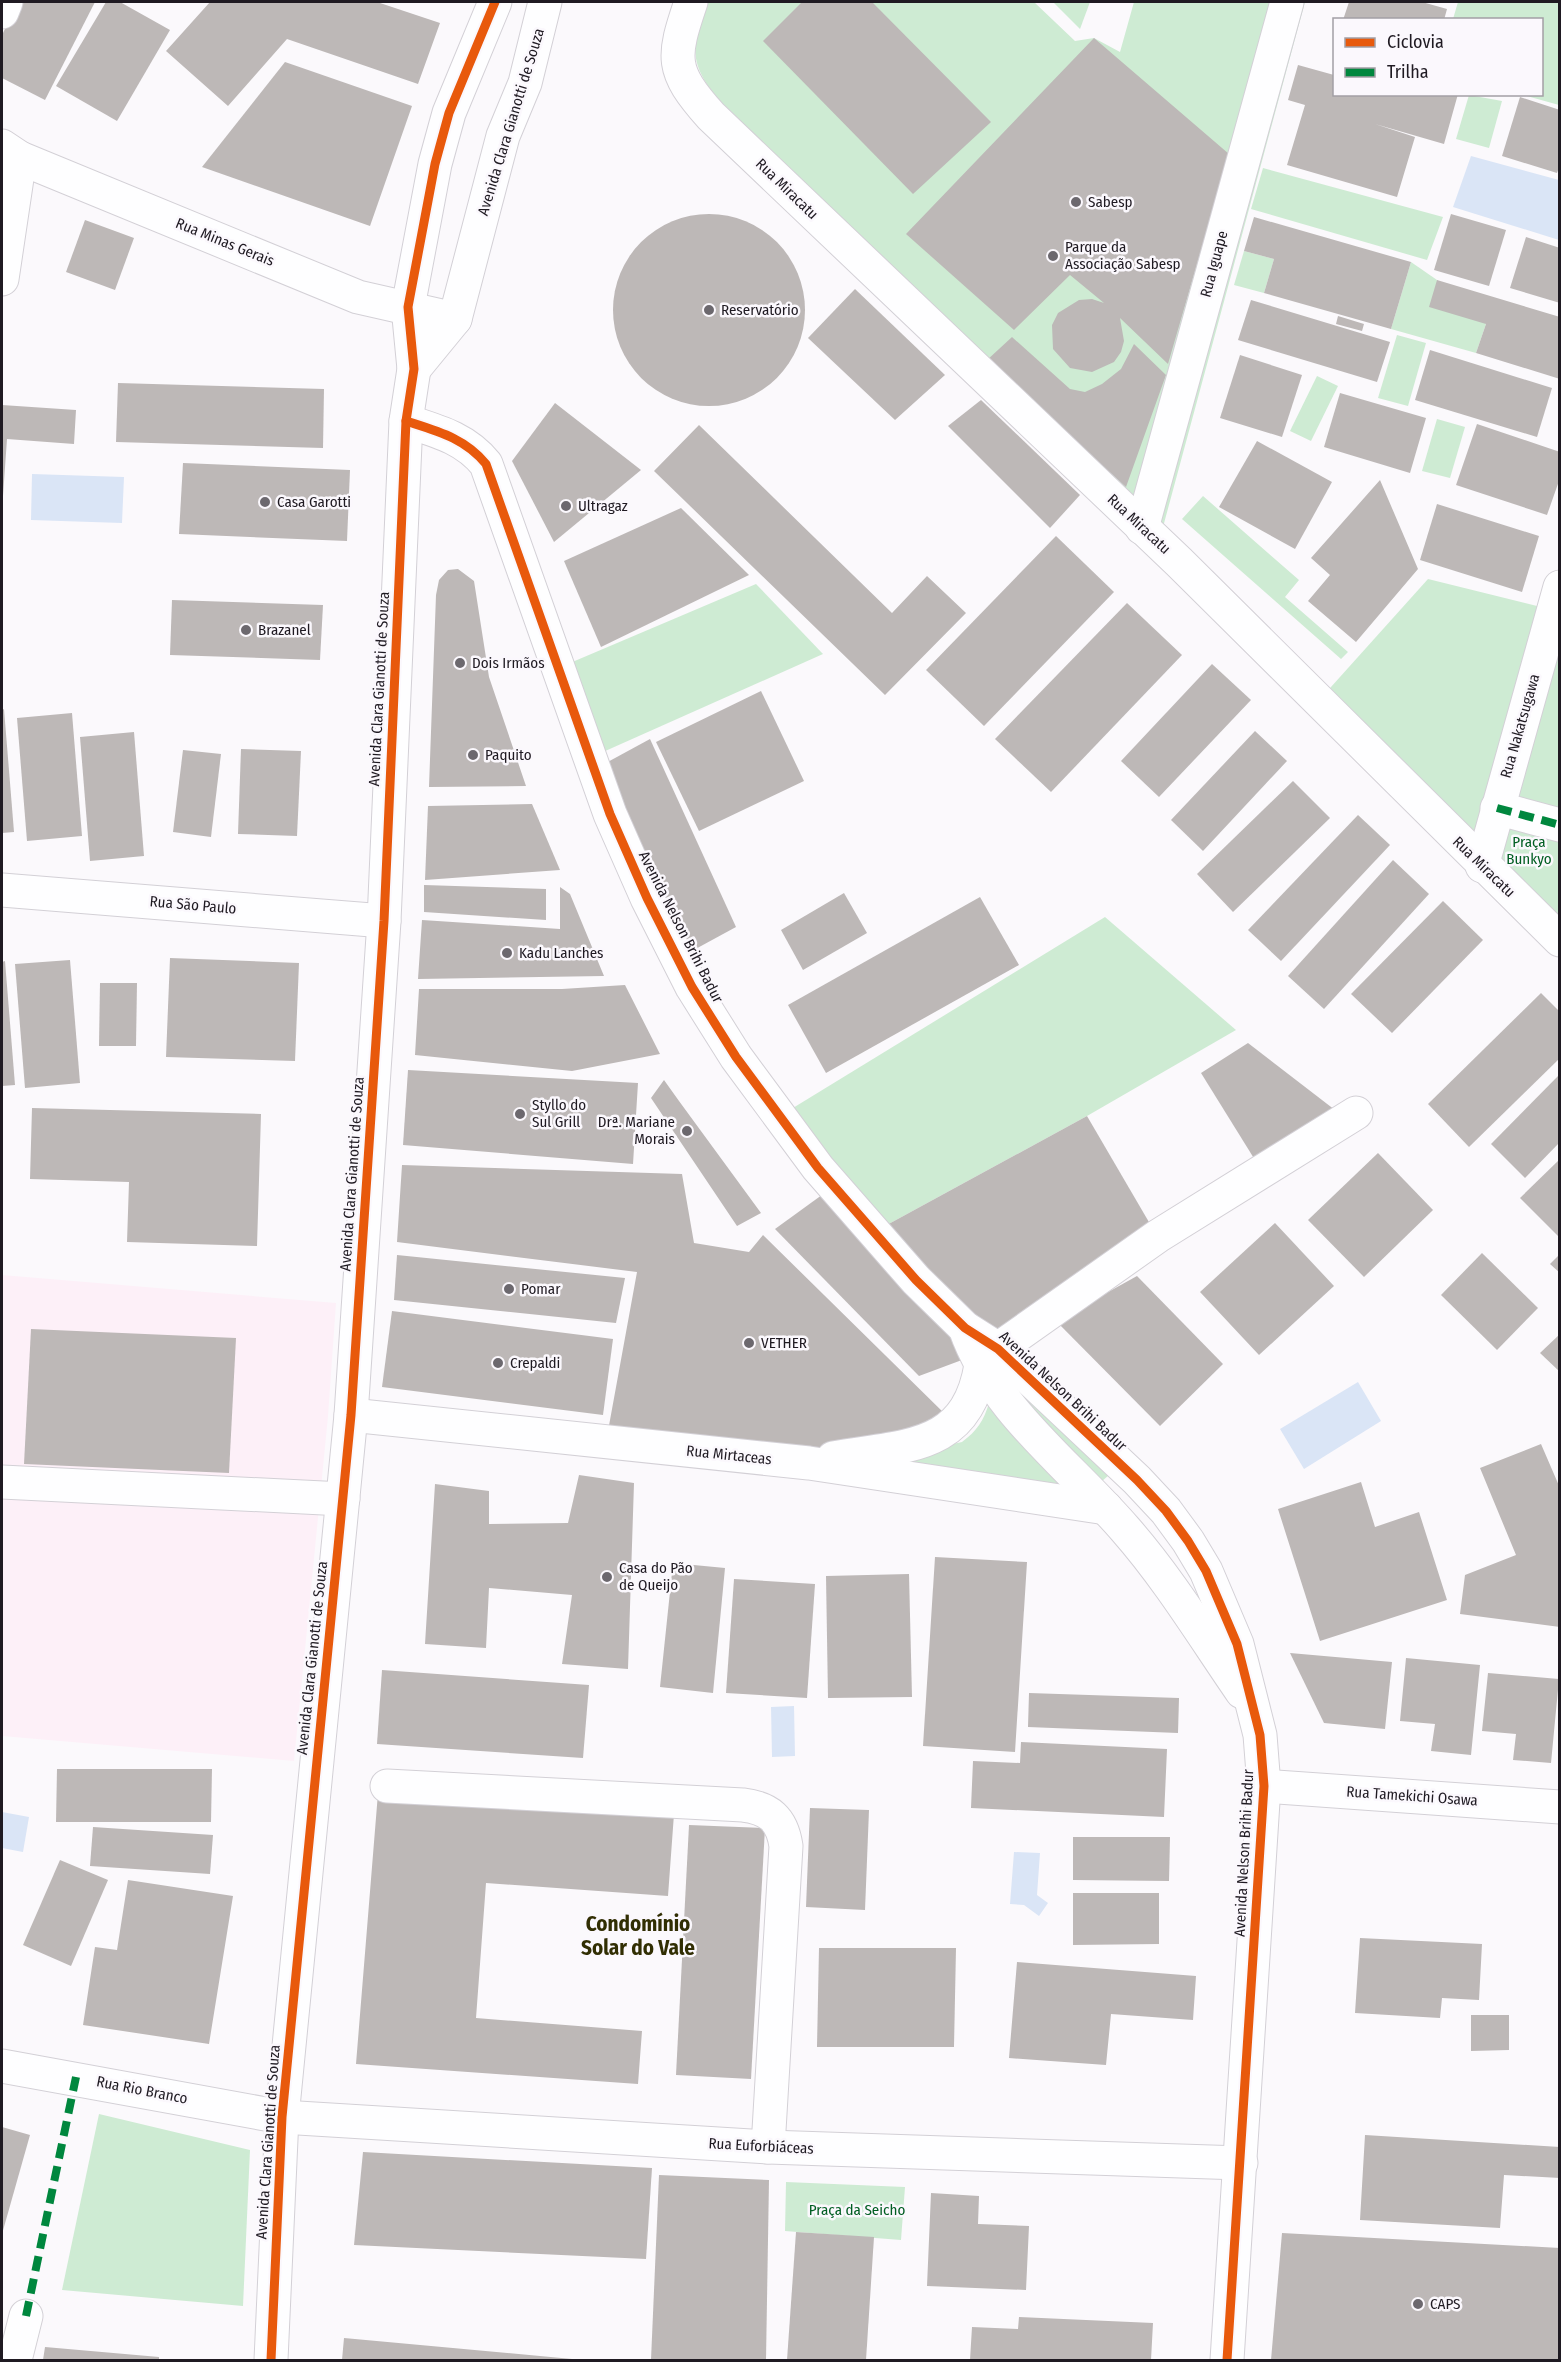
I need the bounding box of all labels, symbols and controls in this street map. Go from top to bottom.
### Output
legend [1333,18,1543,96]
street label: Avenida Clara Gianotti de Souza [474,26,548,218]
text: Ciclovia [1387,31,1444,53]
text: Trilha [1387,61,1429,83]
street label: Rua Miracatu [752,155,822,223]
place label: Sabesp [1088,193,1133,211]
marker: Sabesp [1069,195,1083,209]
street label: Rua Minas Gerais [173,214,277,270]
street label: Rua Iguape [1196,229,1232,299]
place label: Parque da Associação Sabesp [1065,238,1181,273]
marker: Parque da Associação Sabesp [1046,249,1060,263]
place label: Reservatório [721,301,799,319]
marker: Reservatório [702,303,716,317]
street label: Rua Miracatu [1104,490,1174,558]
place label: Casa Garotti [277,493,351,511]
marker: Casa Garotti [258,495,272,509]
place label: Ultragaz [578,497,628,515]
marker: Ultragaz [559,499,573,513]
street label: Avenida Clara Gianotti de Souza [365,591,393,787]
place label: Brazanel [258,621,311,639]
marker: Brazanel [239,623,253,637]
place label: Dois Irmãos [472,654,545,672]
marker: Dois Irmãos [453,656,467,670]
street label: Rua Nakatsugawa [1497,672,1543,780]
place label: Paquito [485,746,532,764]
marker: Paquito [466,748,480,762]
street label: Rua Miracatu [1449,833,1519,901]
park label: Praça Bunkyo [1506,833,1552,868]
street label: Avenida Nelson Brihi Badur [635,848,727,1007]
street label: Rua São Paulo [149,892,237,918]
place label: Kadu Lanches [519,944,604,962]
marker: Kadu Lanches [500,946,514,960]
street label: Avenida Clara Gianotti de Souza [336,1076,368,1272]
place label: Styllo do Sul Grill [532,1096,586,1131]
marker: Styllo do Sul Grill [513,1107,527,1121]
place label: Drª. Mariane Morais [598,1113,675,1148]
marker: Drª. Mariane Morais [680,1124,694,1138]
place label: Pomar [521,1280,561,1298]
marker: Pomar [502,1282,516,1296]
street label: Avenida Nelson Brihi Badur [995,1327,1131,1455]
place label: VETHER [761,1334,807,1352]
marker: VETHER [742,1336,756,1350]
place label: Crepaldi [510,1354,560,1372]
marker: Crepaldi [491,1356,505,1370]
street label: Rua Mirtaceas [685,1442,773,1468]
place label: Casa do Pão de Queijo [619,1559,693,1594]
street label: Avenida Clara Gianotti de Souza [293,1560,331,1756]
marker: Casa do Pão de Queijo [600,1570,614,1584]
street label: Avenida Nelson Brihi Badur [1231,1768,1257,1937]
street label: Rua Tamekichi Osawa [1346,1782,1478,1810]
district label: Condomínio Solar do Vale [581,1911,695,1961]
street label: Avenida Clara Gianotti de Souza [252,2044,284,2240]
street label: Rua Rio Branco [95,2072,189,2108]
street label: Rua Euforbiáceas [708,2134,814,2158]
park label: Praça da Seicho [809,2201,905,2219]
place label: CAPS [1430,2295,1461,2313]
marker: CAPS [1411,2297,1425,2311]

